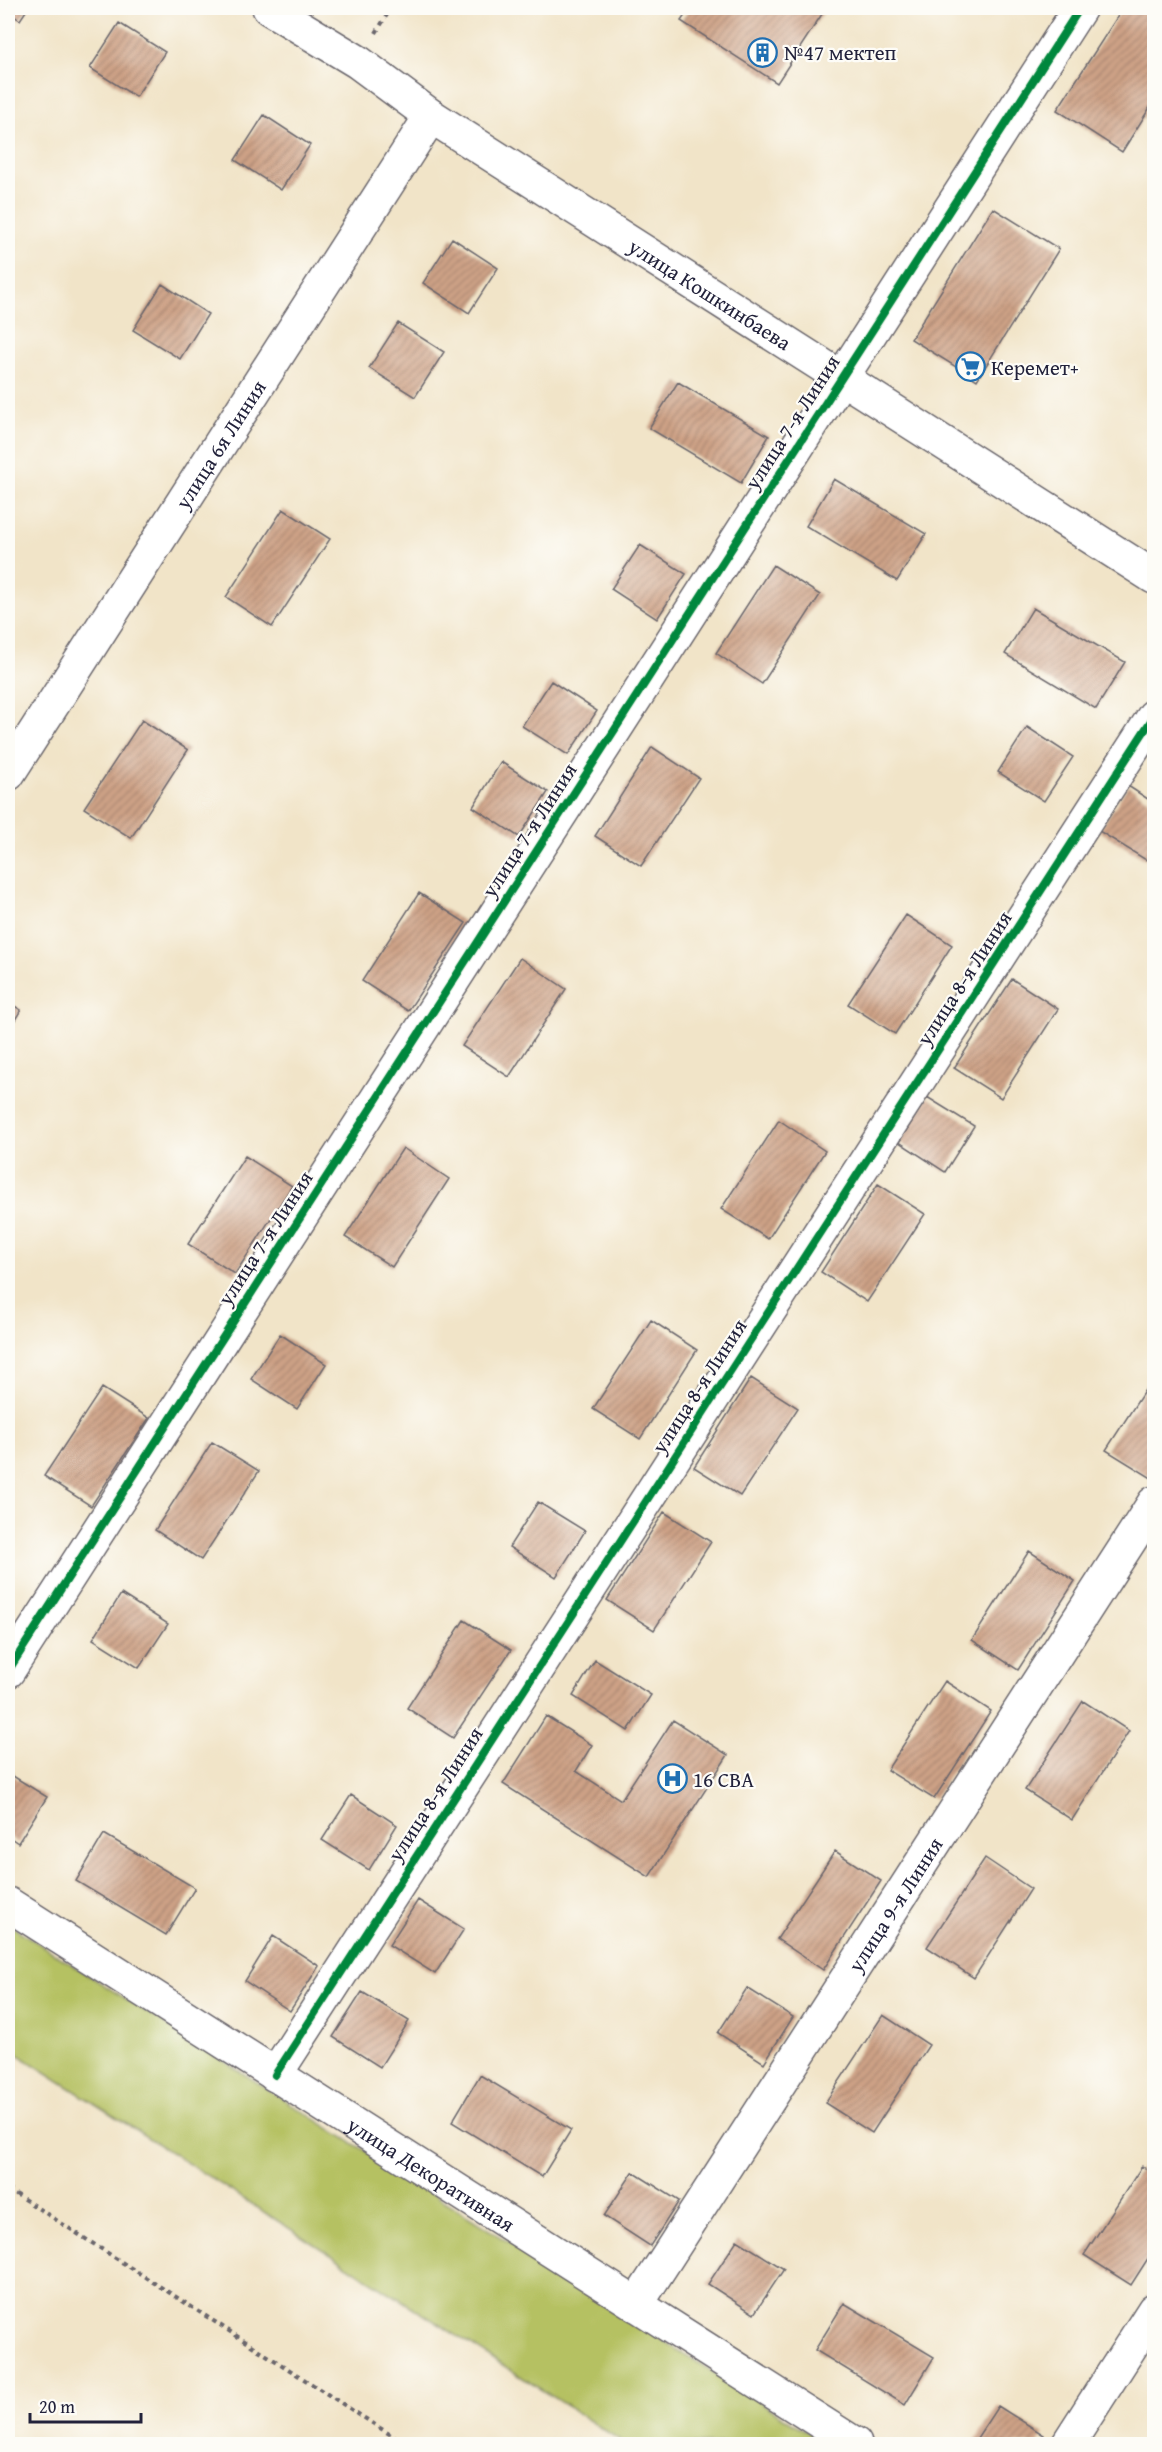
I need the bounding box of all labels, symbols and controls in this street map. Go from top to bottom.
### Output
building icon: №47 мектеп [747,36,779,68]
place label: №47 мектеп [784,37,897,68]
street label: улица Кошкинбаева [622,230,798,357]
street label: улица 7-я Линия [736,348,847,496]
supermarket icon: Керемет+ [954,351,986,383]
place label: Керемет+ [991,352,1079,383]
street label: улица 6я Линия [166,373,273,516]
street label: улица 7-я Линия [473,756,584,904]
street label: улица 8-я Линия [908,904,1019,1052]
street label: улица 7-я Линия [209,1164,320,1312]
street label: улица 8-я Линия [643,1312,754,1460]
street label: улица 8-я Линия [379,1720,490,1868]
hospital icon: 16 СВА [656,1763,688,1795]
place label: 16 СВА [693,1764,754,1795]
street label: улица 9-я Линия [839,1830,950,1979]
street label: улица Декоративная [341,2108,521,2239]
scale bar [30,2386,141,2424]
text: 20 m [39,2393,75,2420]

